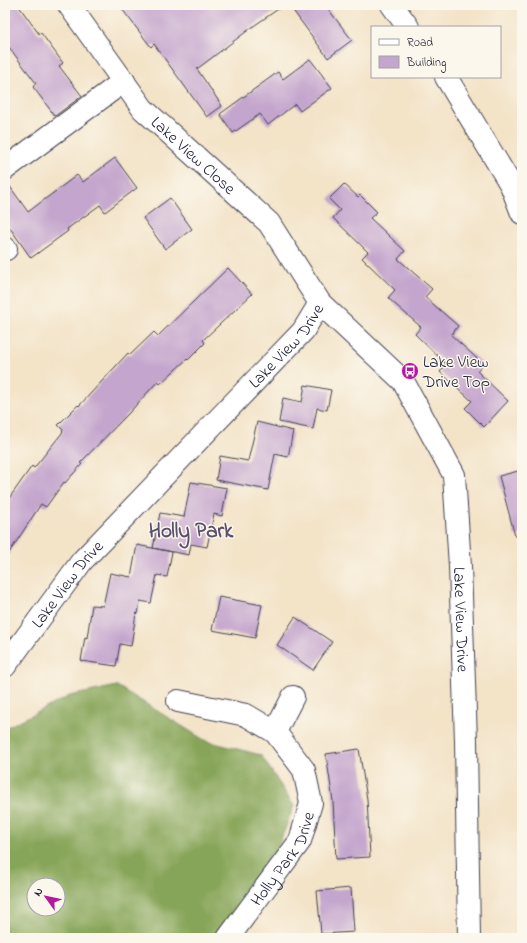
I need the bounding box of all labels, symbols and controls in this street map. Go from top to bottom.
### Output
legend [371,26,501,78]
text: Road [407,34,433,52]
text: Building [406,54,446,73]
street label: Lake View Close [145,111,241,201]
street label: Lake View Drive [243,299,331,395]
place label: Lake View Drive Top [422,350,490,395]
bus stop icon: Lake View Drive Top [400,361,420,381]
district label: Holly Park [149,517,234,549]
street label: Lake View Drive [26,535,110,634]
street label: Lake View Drive [446,567,475,673]
street label: Holly Park Drive [245,808,322,912]
north arrow [26,877,66,917]
text: N [30,885,47,900]

